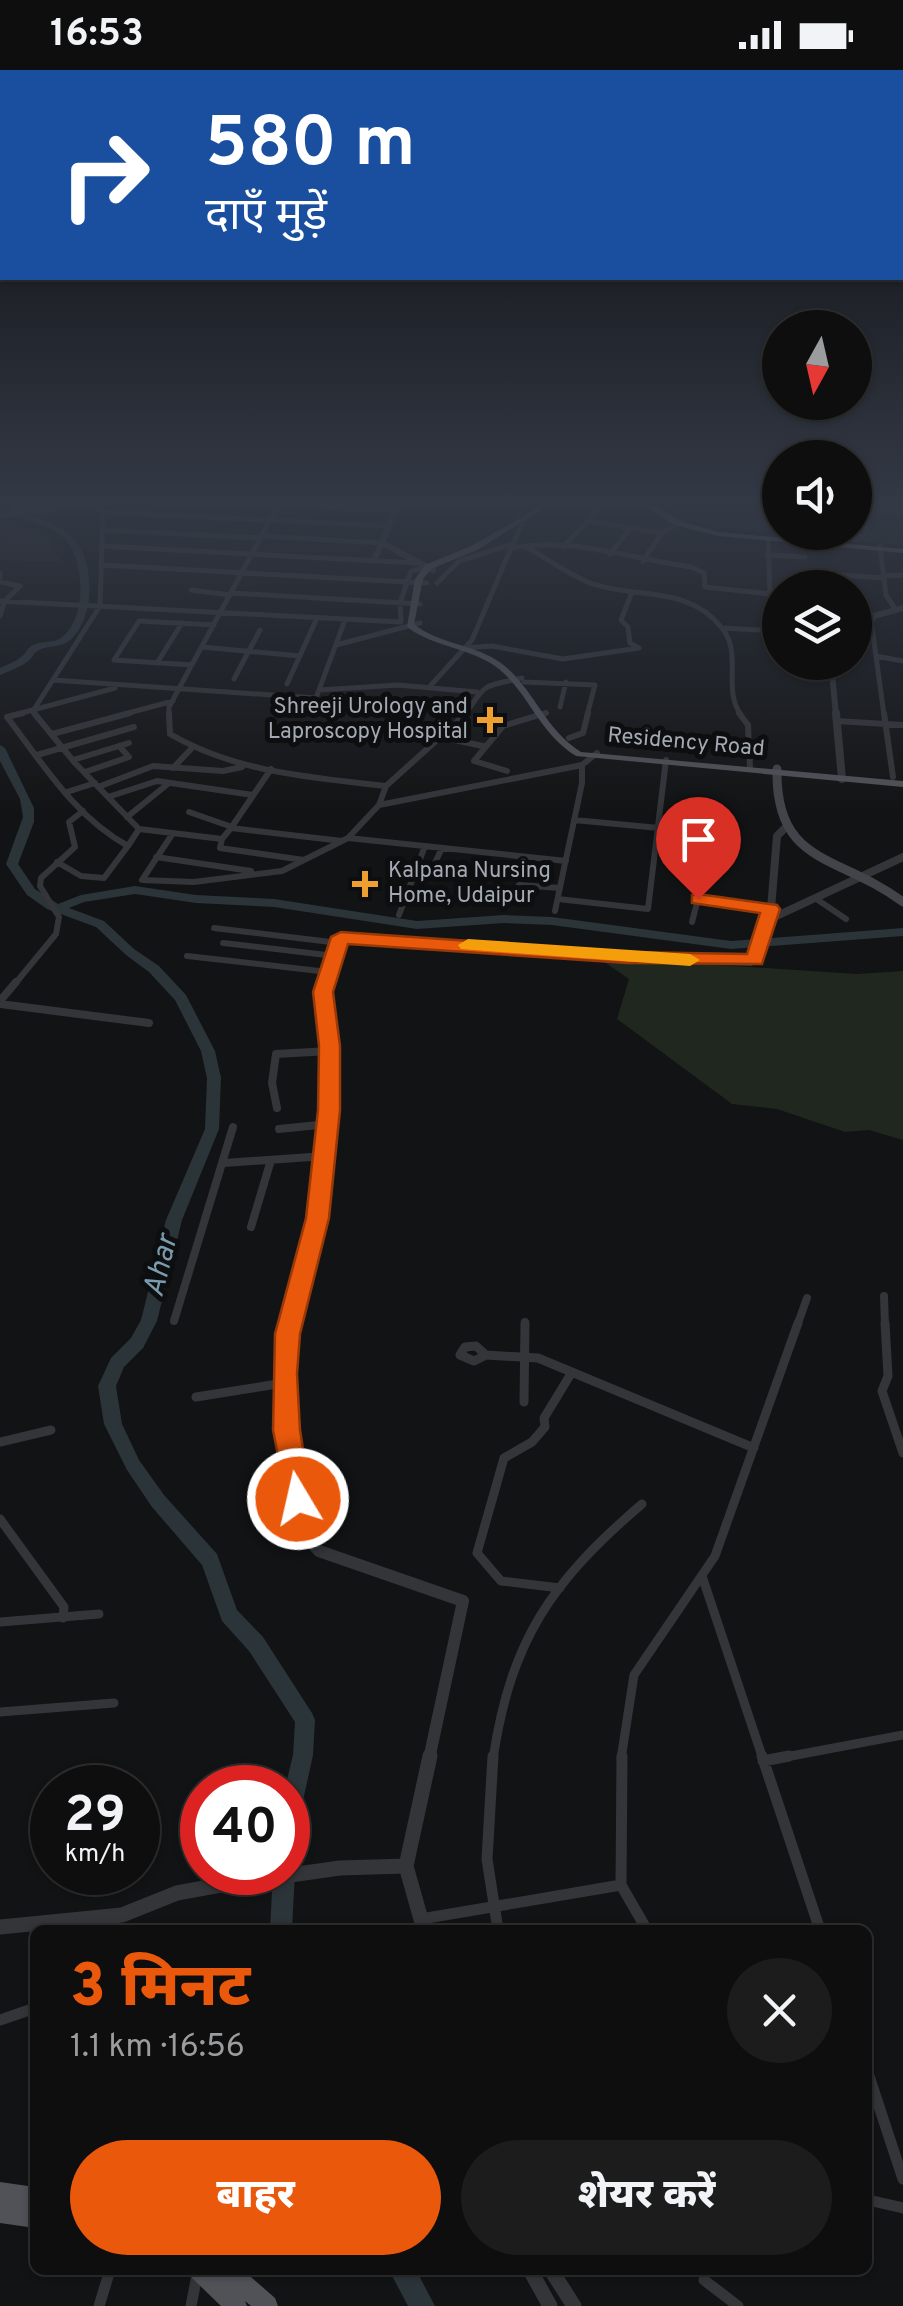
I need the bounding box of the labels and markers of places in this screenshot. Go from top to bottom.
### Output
place label: Shreeji Urology and Laproscopy Hospital [268,694,468,746]
marker: Shreeji Urology and Laproscopy Hospital [477,707,503,733]
pin [656,797,741,900]
place label: Kalpana Nursing Home, Udaipur [388,858,551,910]
marker: Kalpana Nursing Home, Udaipur [352,871,378,897]

